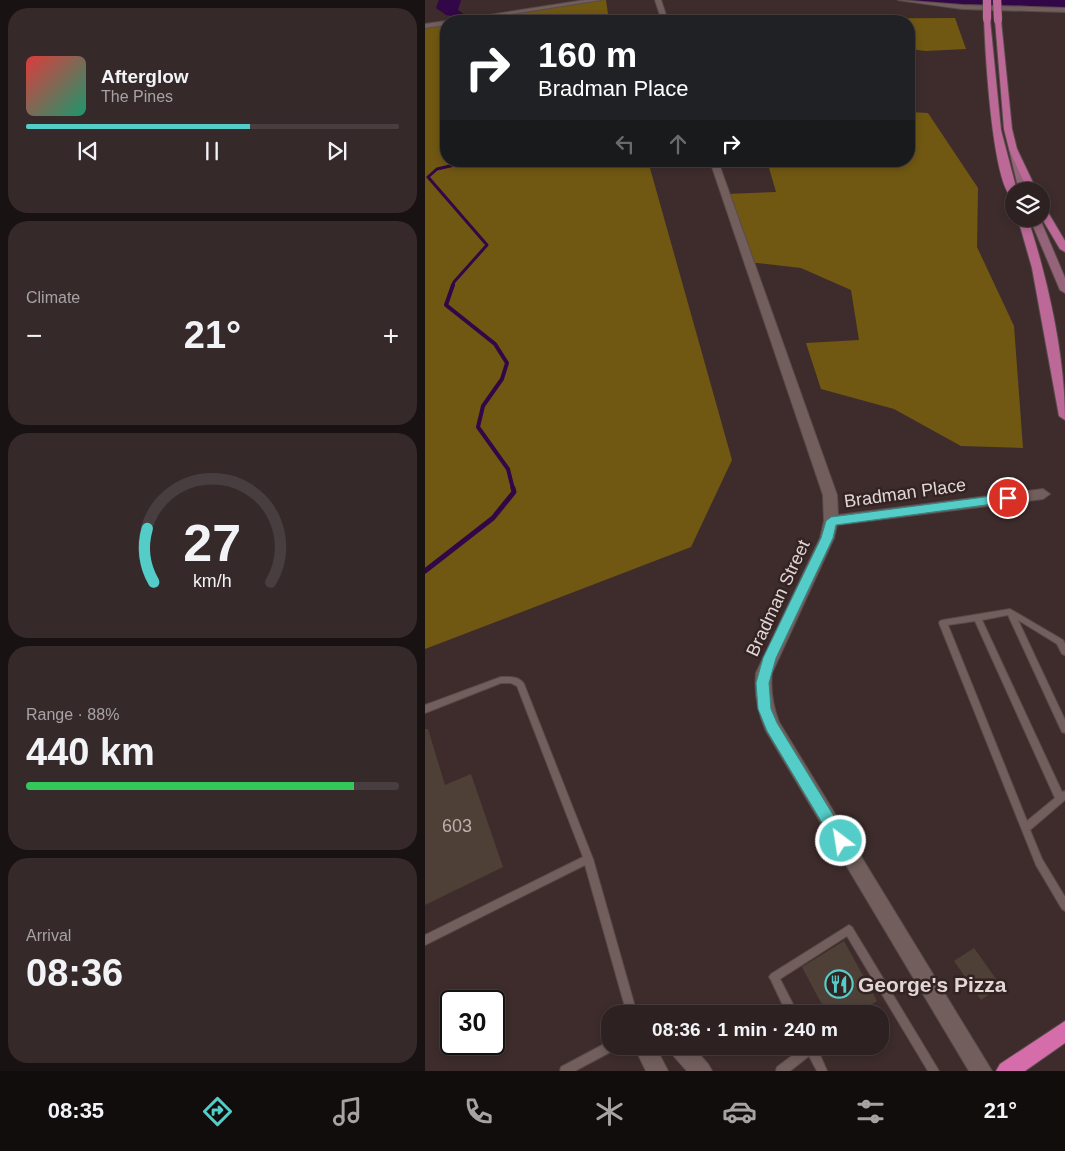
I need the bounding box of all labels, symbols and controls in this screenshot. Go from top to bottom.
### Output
icon: right [455,35,520,100]
text: 160 m [538,35,637,74]
text: Afterglow [101,66,189,87]
text: Bradman Place [538,76,688,101]
text: The Pines [101,88,173,105]
icon: left [611,130,639,158]
icon: ahead [664,130,692,158]
icon: right [717,130,745,158]
icon: previous [74,137,102,165]
icon: pause [198,137,226,165]
icon: next [323,137,351,165]
map controls [1005,182,1050,227]
button: layers [1005,182,1050,227]
text: Climate [26,289,80,306]
text: 21° [184,314,241,356]
text: − [26,320,42,351]
text: + [383,320,399,351]
street label: Bradman Place [843,475,967,511]
pin [987,477,1029,519]
icon: arrive [994,484,1022,512]
text: 27 [184,514,241,572]
street label: Bradman Street [742,537,814,659]
text: km/h [193,571,232,591]
text: Range · 88% [26,706,119,723]
text: 440 km [26,731,155,773]
position arrow [814,814,866,866]
house number: 603 [442,816,472,836]
text: Arrival [26,927,71,944]
text: 08:36 [26,952,123,994]
restaurant icon: George's Pizza [824,969,854,999]
place label: George's Pizza [858,973,1007,996]
speed limit sign: 30 [440,990,505,1055]
text: 08:36 · 1 min · 240 m [652,1019,838,1040]
icon: directions [200,1094,235,1129]
icon: music [330,1094,365,1129]
icon: phone [461,1094,496,1129]
icon: climate [592,1094,627,1129]
icon: car [722,1094,757,1129]
icon: filters [853,1094,888,1129]
text: 08:35 [48,1098,104,1123]
text: 21° [984,1098,1017,1123]

